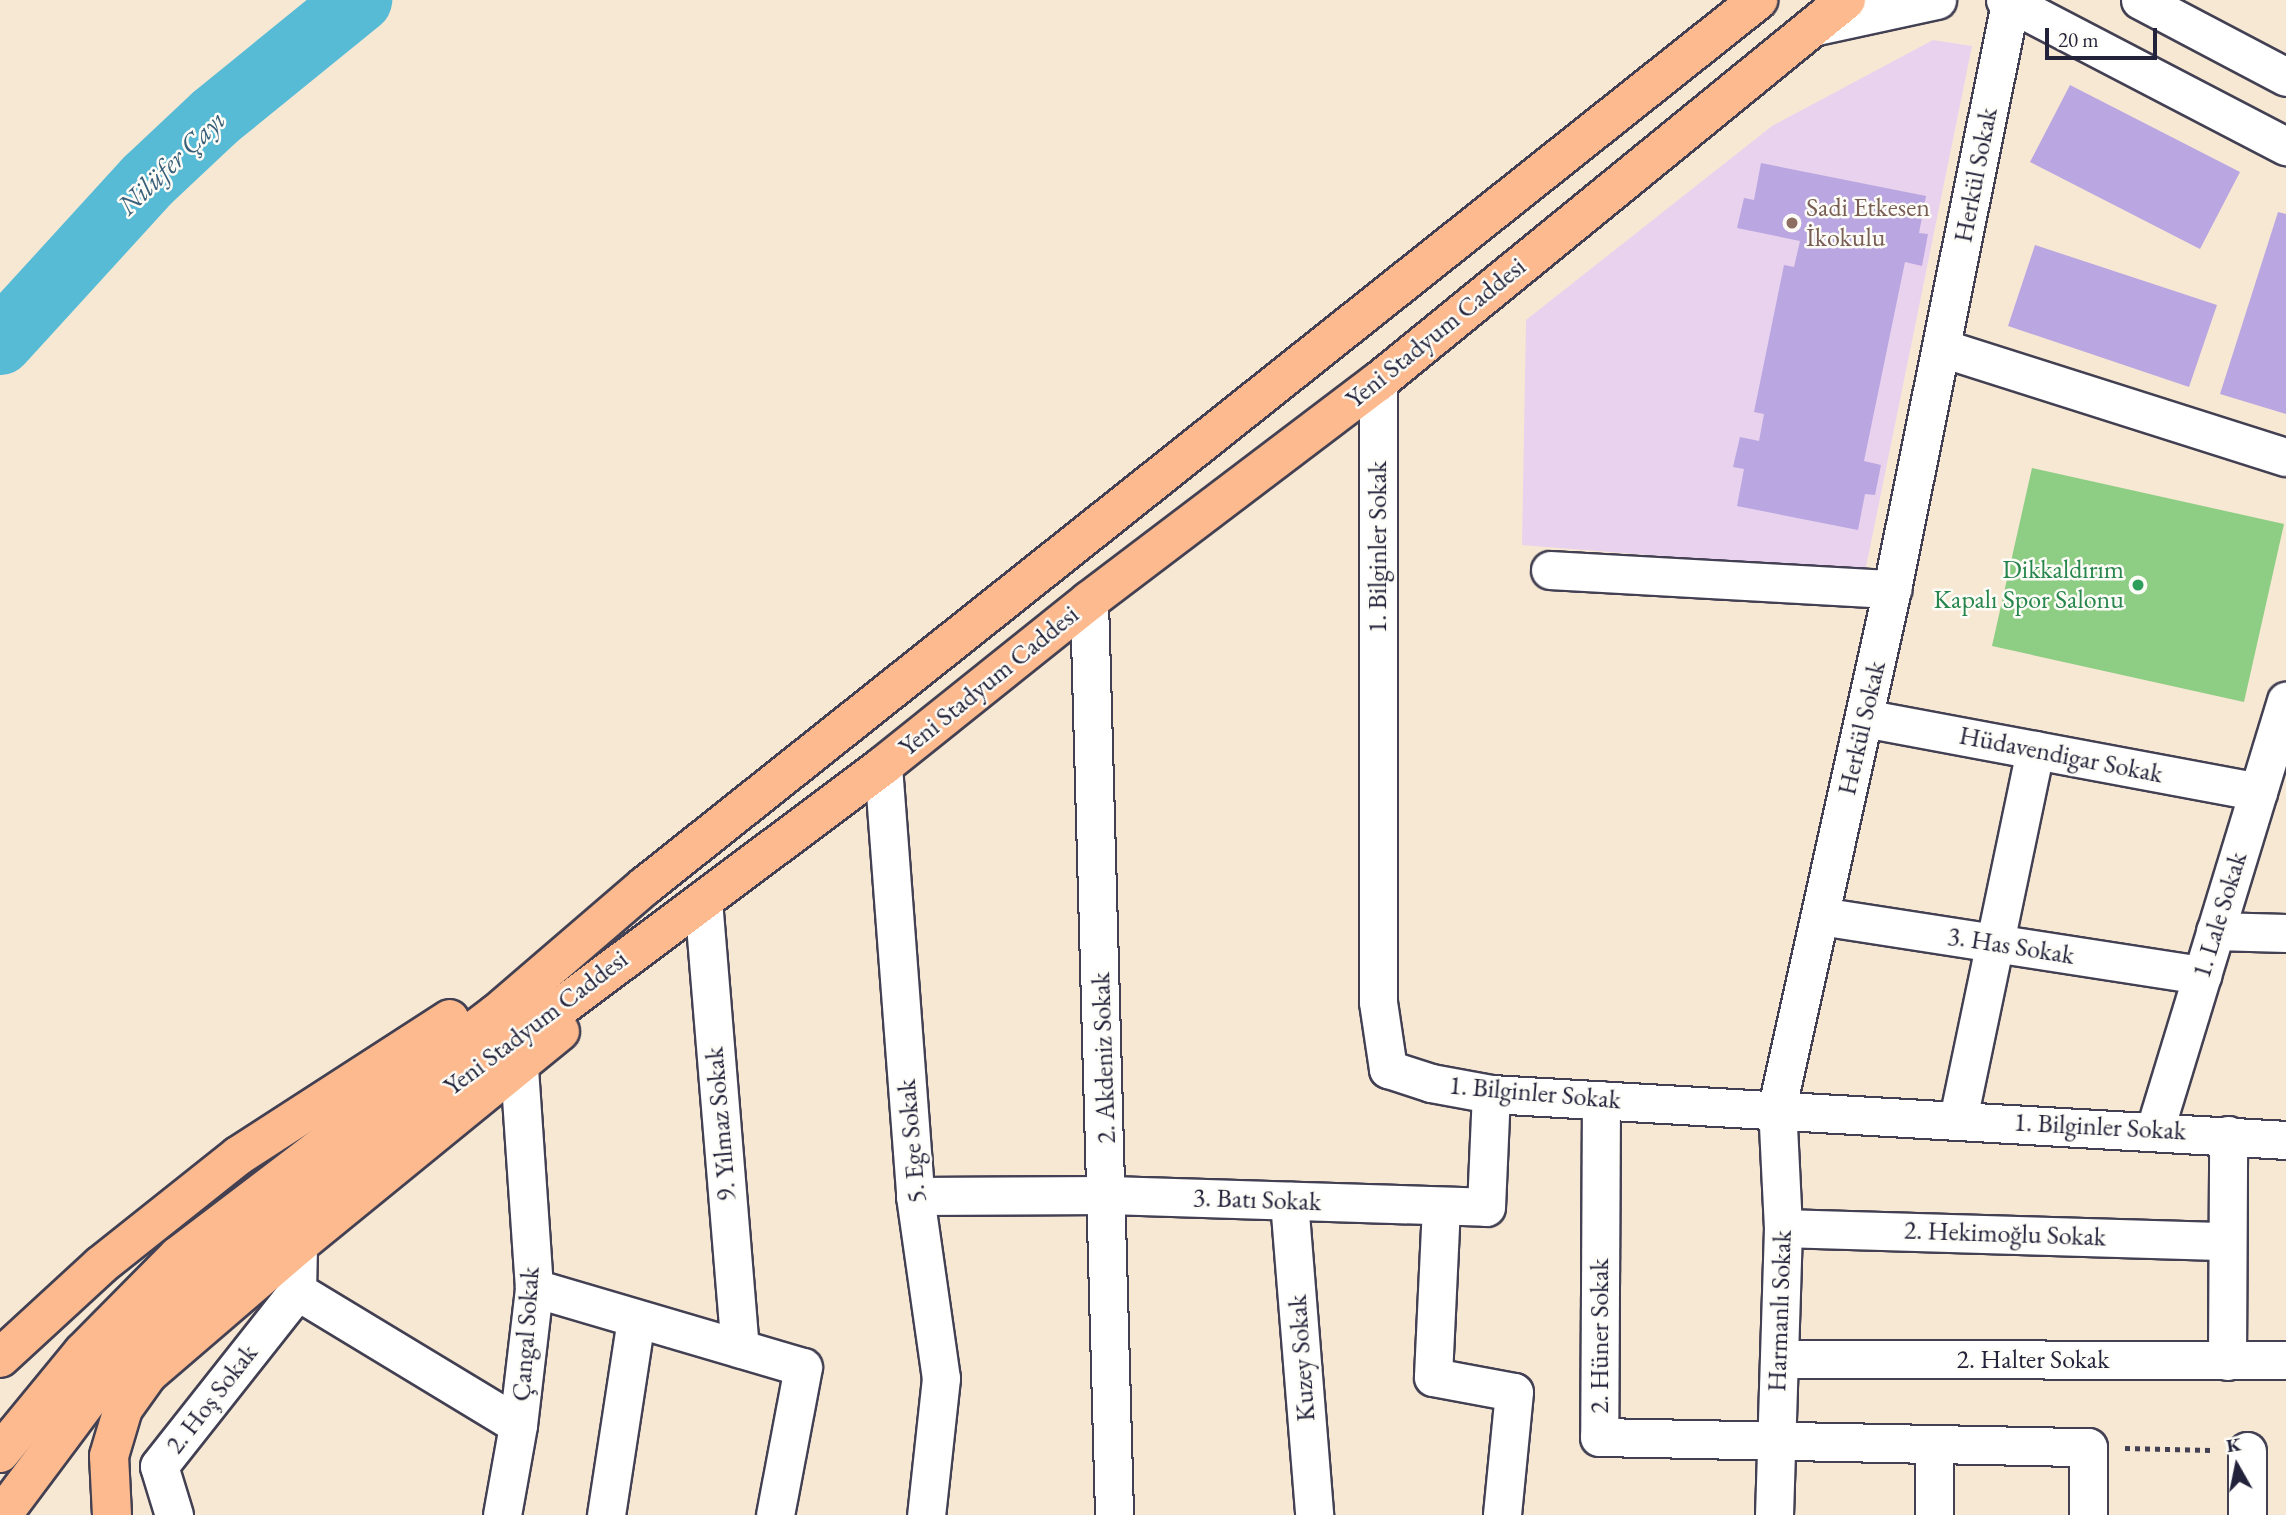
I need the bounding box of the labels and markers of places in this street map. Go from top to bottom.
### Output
place label: Sadi Etkesen İkokulu [1806,192,1930,254]
marker: Sadi Etkesen İkokulu [1784,215,1800,231]
place label: Dikkaldırım Kapalı Spor Salonu [1933,554,2124,616]
marker: Dikkaldırım Kapalı Spor Salonu [2130,577,2146,593]

